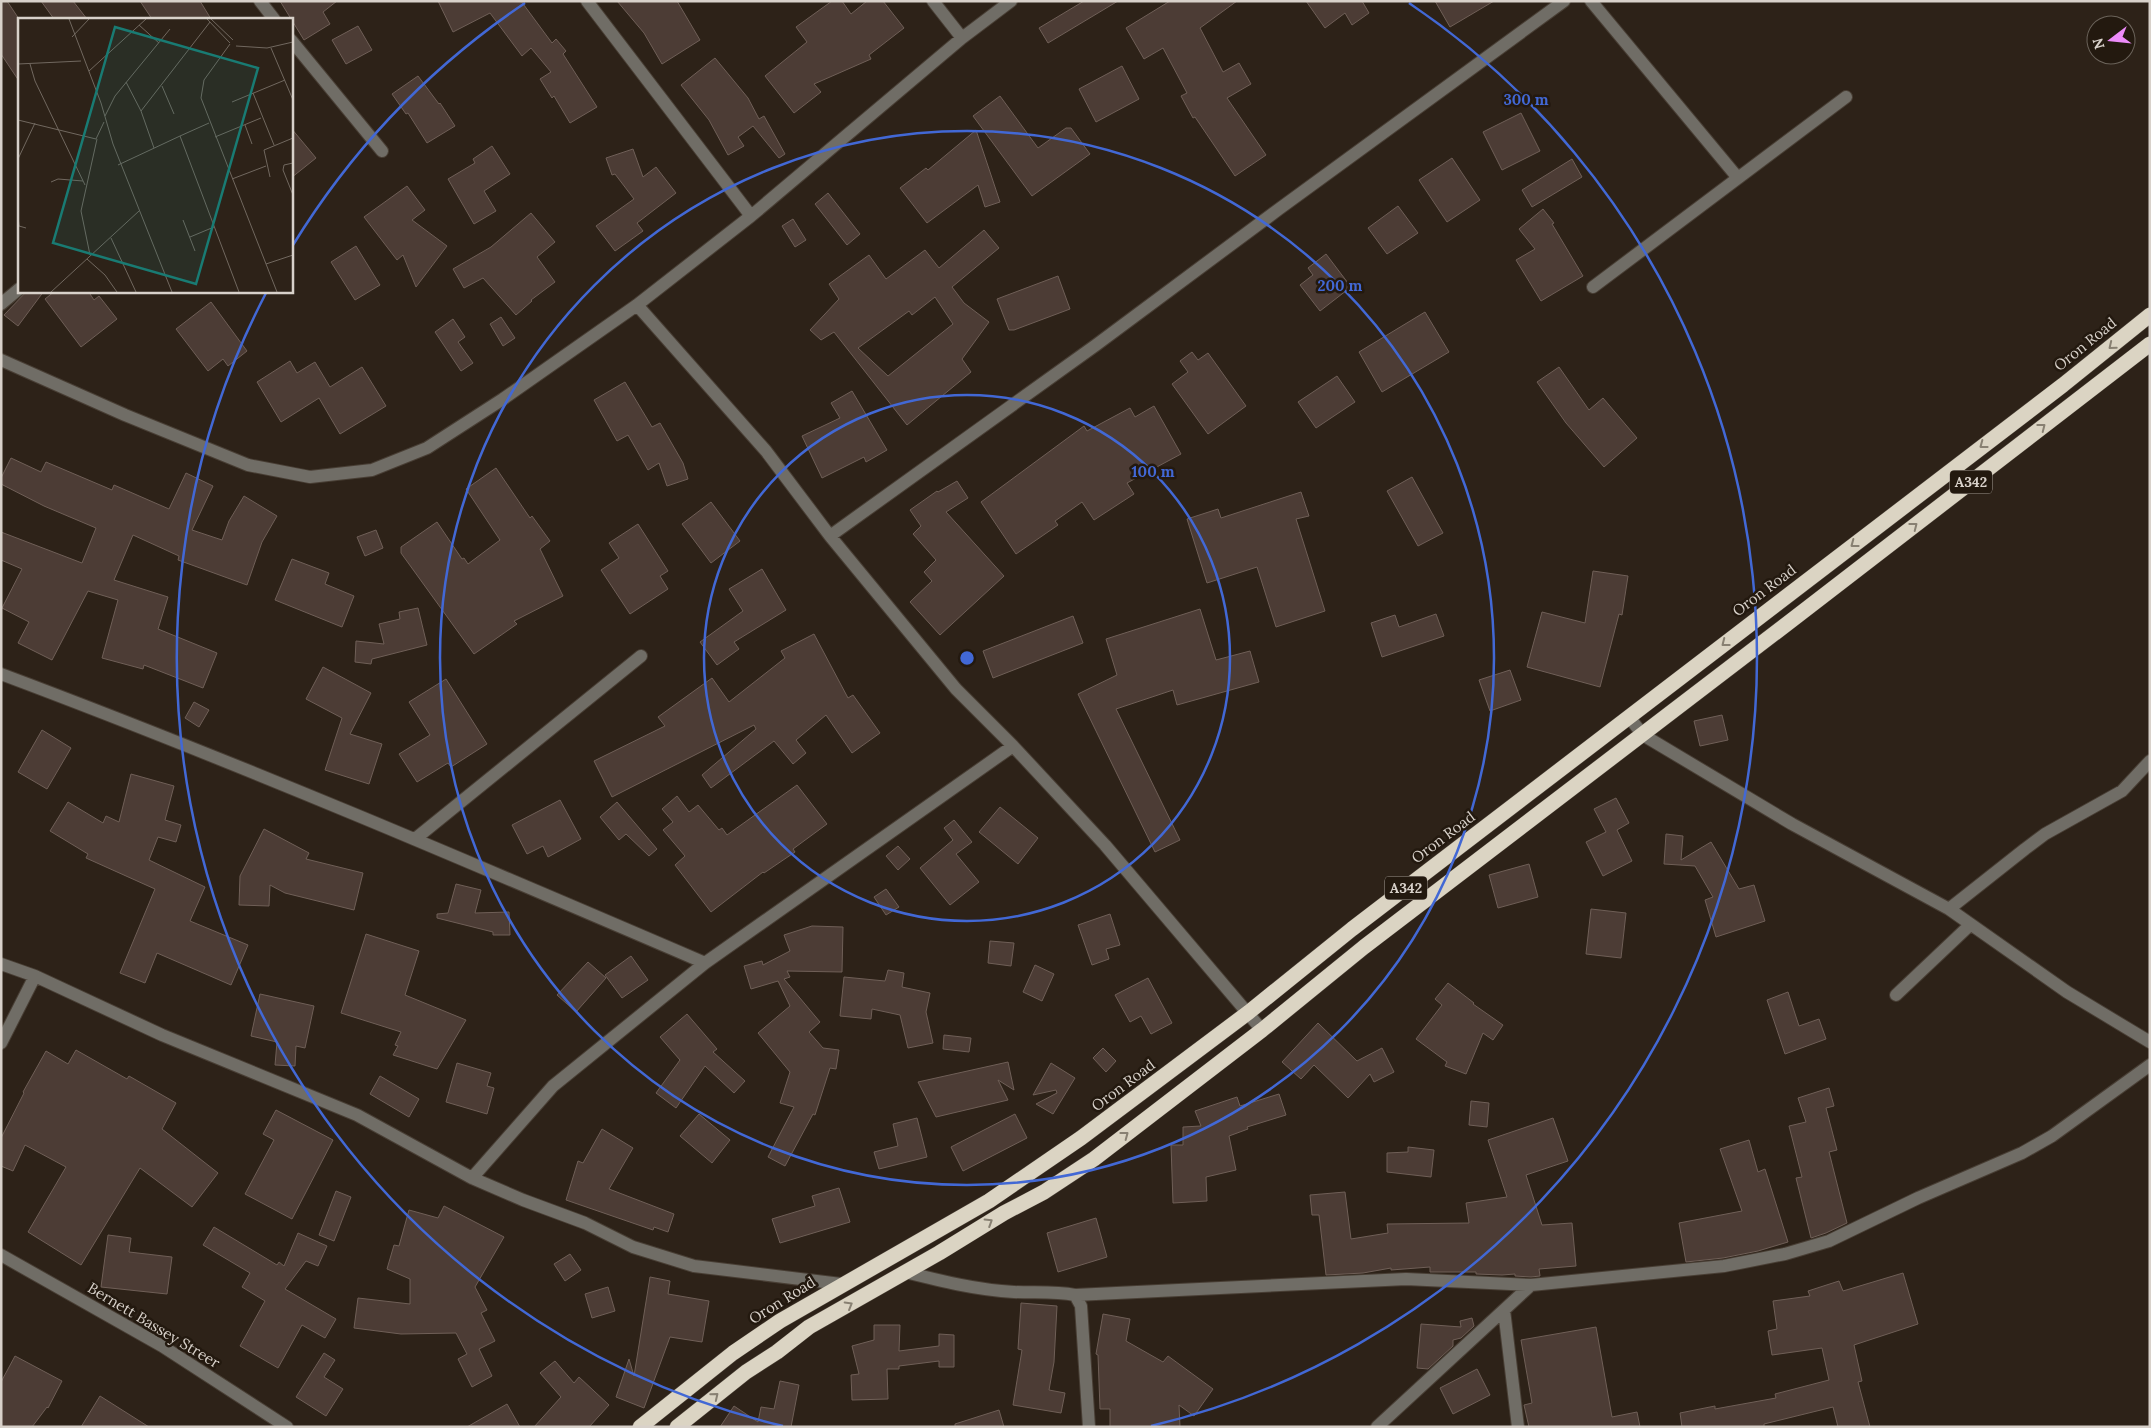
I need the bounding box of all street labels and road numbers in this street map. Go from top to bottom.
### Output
street label: Oron Road [2050,313,2120,375]
road number: A342 [1950,471,1992,494]
street label: Oron Road [1728,560,1800,620]
street label: Oron Road [1407,807,1479,867]
road number: A342 [1385,876,1427,900]
street label: Oron Road [1087,1055,1159,1115]
street label: Oron Road [745,1272,819,1328]
street label: Bernett Bassey Streer [84,1278,224,1372]

